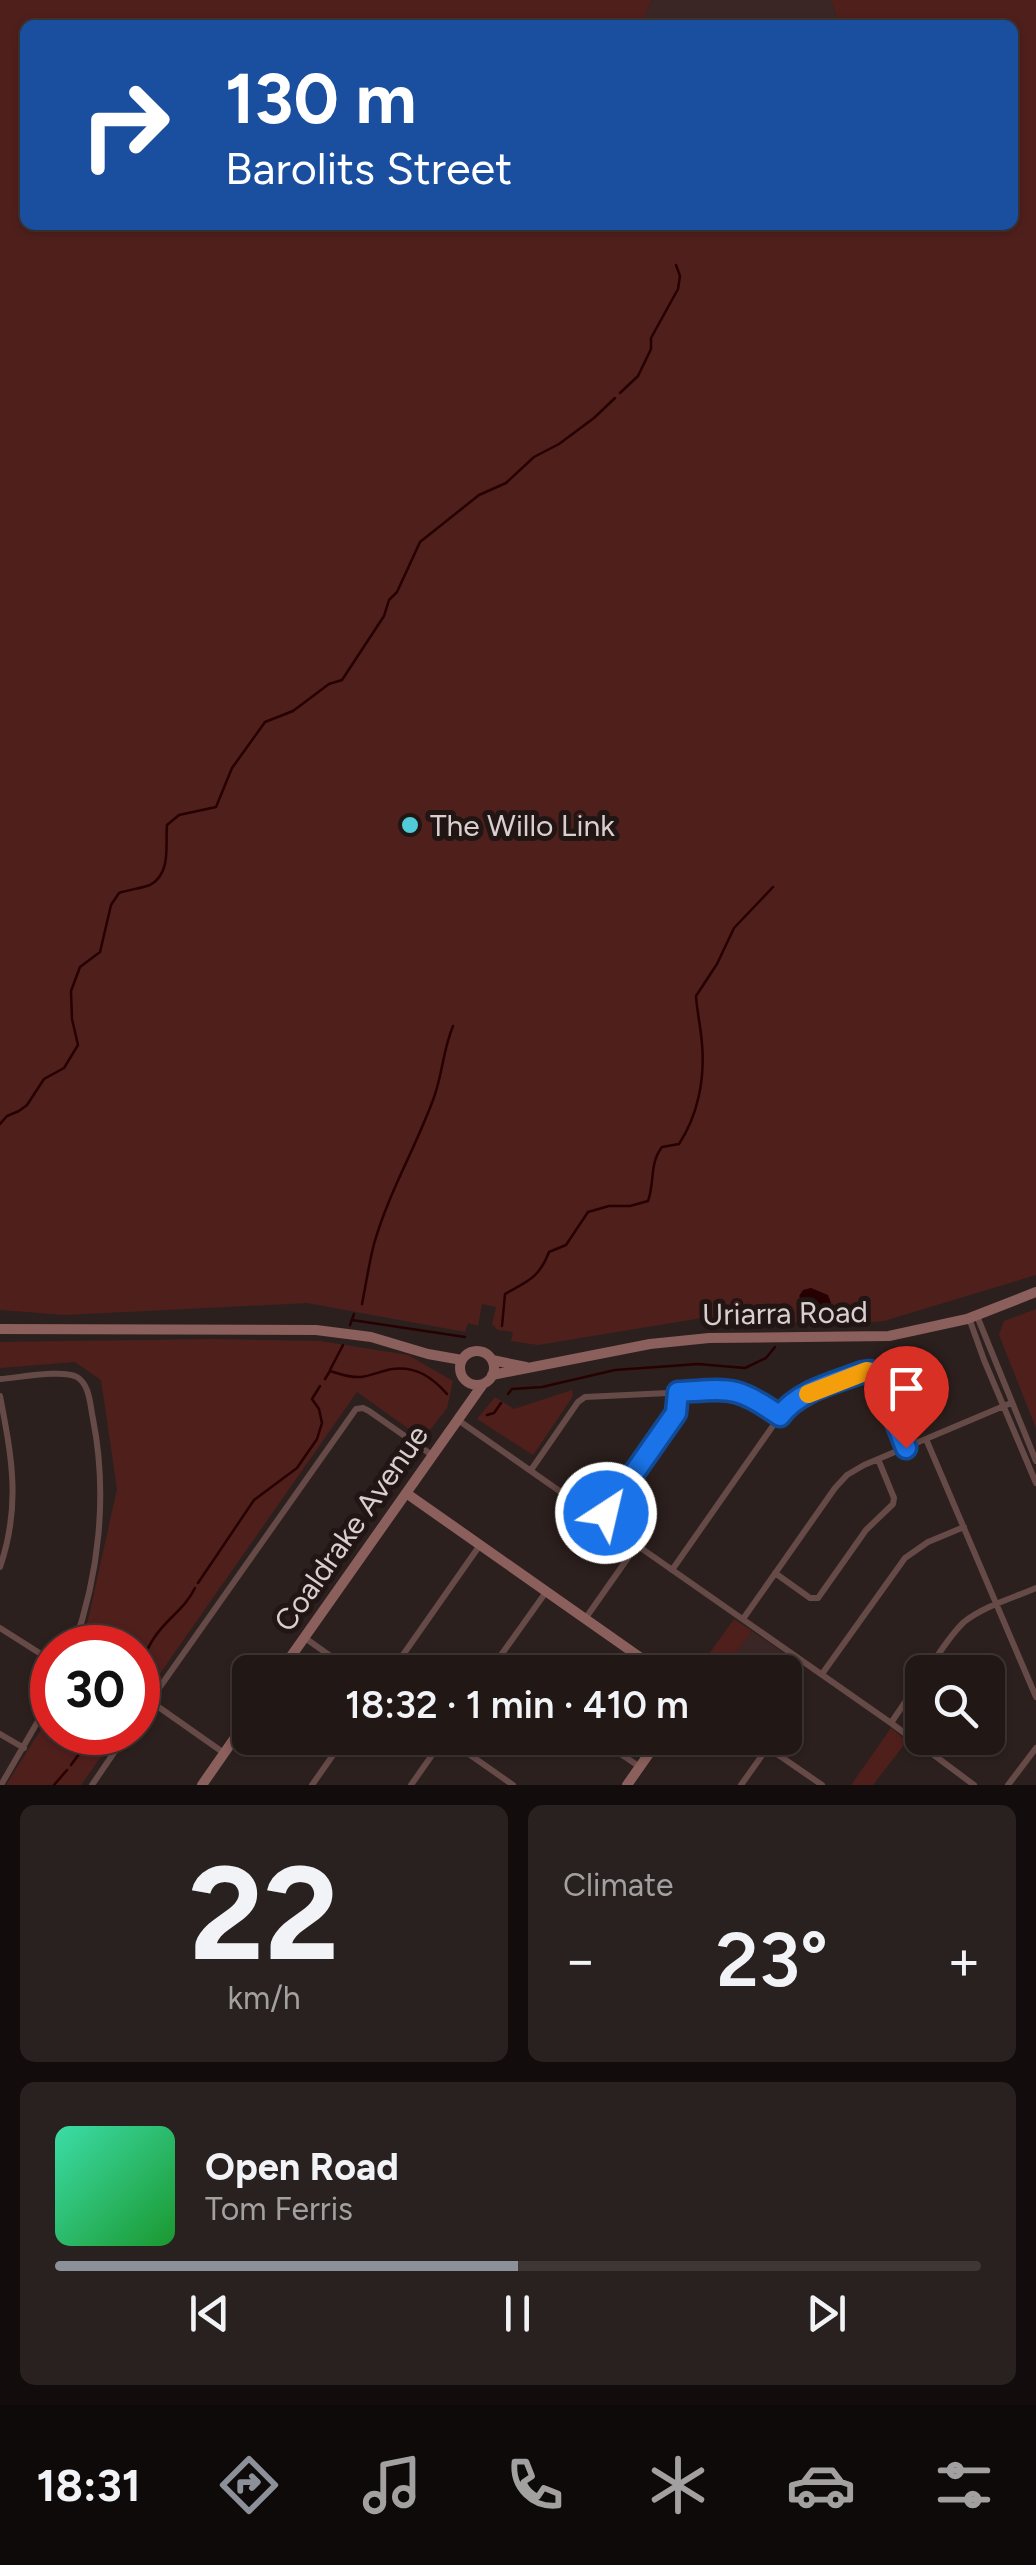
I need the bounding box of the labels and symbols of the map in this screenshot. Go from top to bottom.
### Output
place label: The Willo Link [430,807,615,844]
marker: The Willo Link [399,814,421,836]
street label: Uriarra Road [702,1293,868,1333]
pin [864,1346,949,1449]
street label: Coaldrake Avenue [266,1418,436,1638]
position arrow [554,1461,658,1565]
speed limit sign: 30 [30,1625,160,1755]

